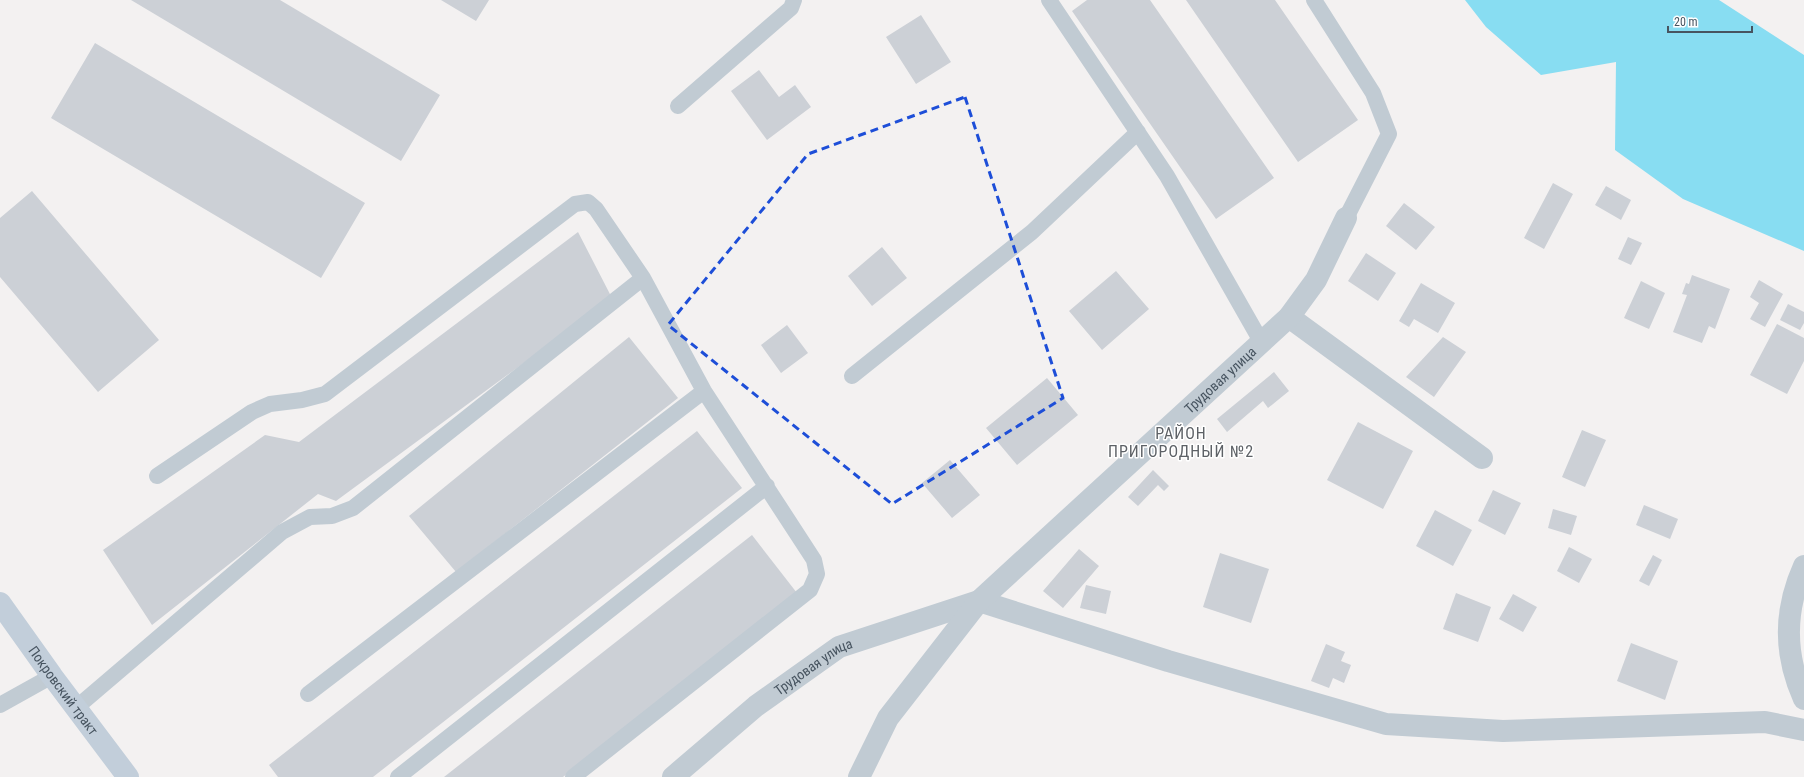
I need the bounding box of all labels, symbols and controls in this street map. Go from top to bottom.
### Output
scale bar [1668,8,1752,34]
text: 20 m [1674,15,1698,29]
street label: Трудовая улица [1181,343,1259,417]
district label: РАЙОН ПРИГОРОДНЫЙ №2 [1108,424,1254,461]
street label: Трудовая улица [771,635,854,698]
street label: Покровский тракт [25,643,101,738]

